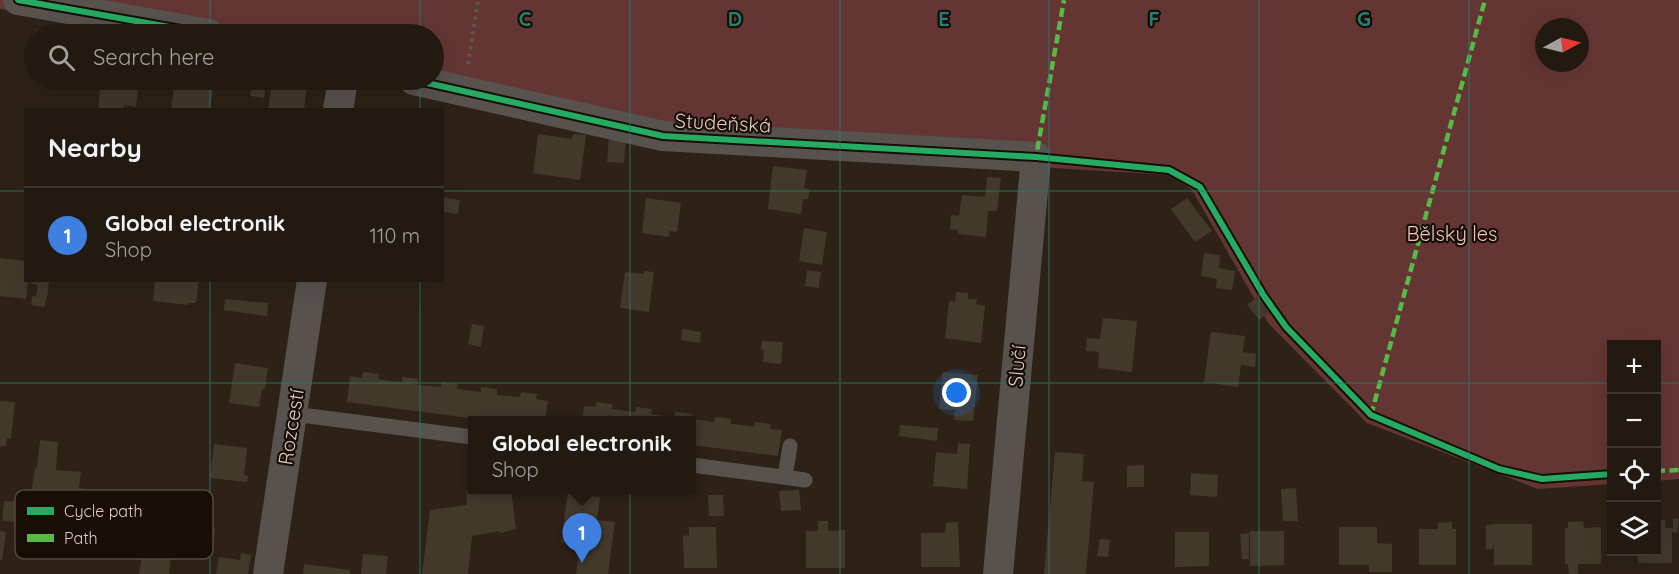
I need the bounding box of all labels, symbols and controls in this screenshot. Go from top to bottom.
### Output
text: C [519,6,532,31]
text: D [728,6,742,31]
text: E [938,6,950,31]
text: F [1148,6,1160,31]
text: G [1357,6,1371,31]
north arrow [1535,18,1589,72]
search box [24,24,444,90]
icon: search [45,41,78,74]
text: Search here [93,43,214,71]
street label: Studeňská [674,107,772,138]
text: Nearby [48,131,142,164]
text: Global electronik [105,209,285,237]
park label: Bělský les [1407,221,1497,246]
text: 1 [64,223,71,248]
text: 110 m [370,223,420,248]
text: Shop [105,237,152,262]
map controls [1607,340,1661,556]
button: + [1607,340,1661,394]
street label: Slučí [1002,343,1031,388]
your location [942,378,971,407]
street label: Rozcestí [272,386,309,467]
button: − [1607,394,1661,448]
popup [468,416,696,494]
text: Global electronik [492,429,672,457]
button: locate [1607,448,1661,502]
text: Shop [492,457,539,482]
legend [15,490,213,559]
text: Cycle path [64,501,143,521]
button: layers [1607,502,1661,556]
pin: 1 [562,514,602,563]
text: Path [64,528,98,548]

